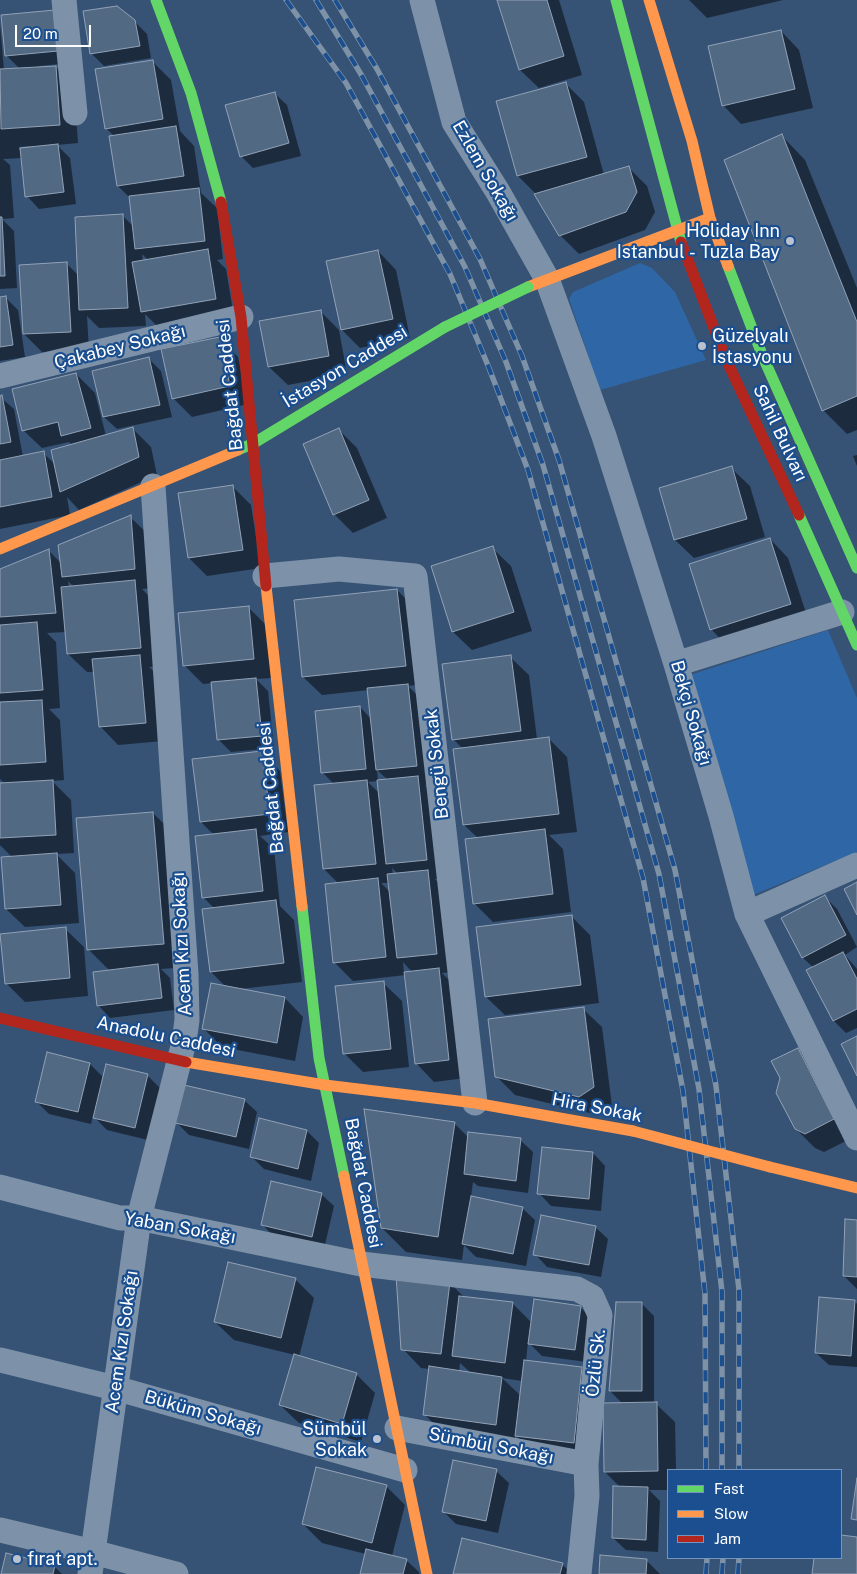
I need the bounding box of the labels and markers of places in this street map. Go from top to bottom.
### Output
place label: Holiday Inn Istanbul - Tuzla Bay [617,220,780,262]
marker: Holiday Inn Istanbul - Tuzla Bay [784,235,796,247]
place label: Güzelyalı İstasyonu [712,325,792,368]
marker: Güzelyalı İstasyonu [696,340,708,352]
place label: Sümbül Sokak [302,1418,367,1460]
marker: Sümbül Sokak [371,1433,383,1445]
place label: fırat apt. [27,1548,98,1570]
marker: fırat apt. [11,1553,23,1565]

